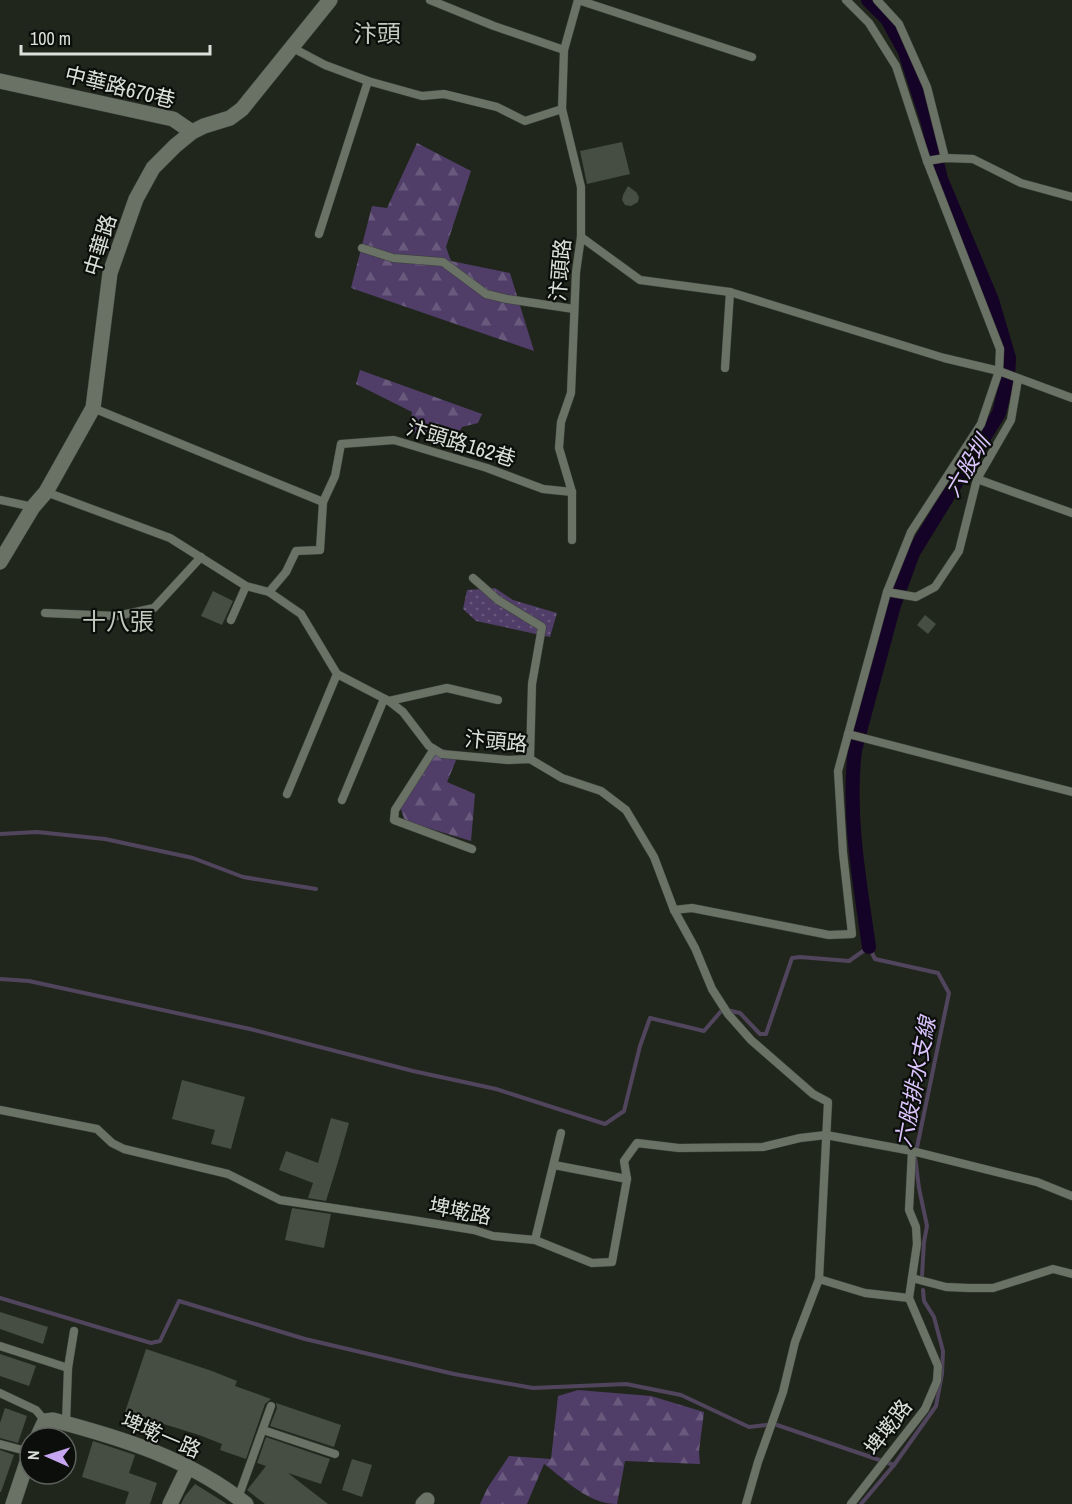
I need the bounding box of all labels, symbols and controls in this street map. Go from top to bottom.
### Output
district label: 汴頭 [353,17,401,49]
scale bar [21,18,210,56]
text: 100 m [30,26,71,51]
street label: 中華路670巷 [62,59,178,115]
street label: 中華路 [77,211,123,279]
street label: 汴頭路 [543,237,577,303]
street label: 汴頭路162巷 [403,413,519,473]
water label: 六股圳 [937,427,998,502]
district label: 十八張 [82,605,154,637]
street label: 汴頭路 [463,724,529,758]
water label: 六股排水支線 [888,1011,943,1150]
street label: 埤墘路 [426,1191,494,1231]
street label: 埤墘路 [857,1393,919,1461]
street label: 埤墘一路 [117,1405,205,1465]
north arrow [18,1426,78,1486]
text: N [22,1450,44,1461]

